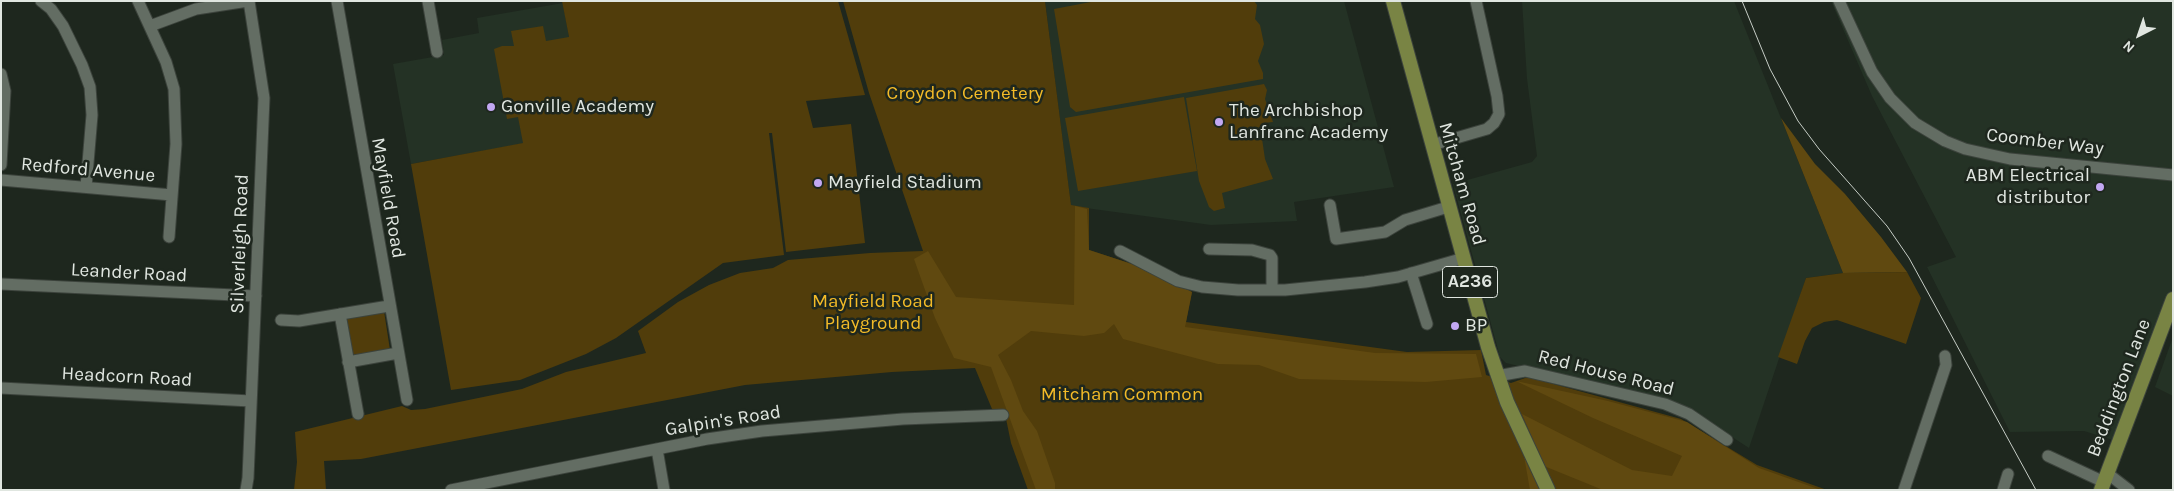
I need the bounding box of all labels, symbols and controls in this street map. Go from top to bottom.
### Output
north arrow [2114,10,2164,60]
text: N [2119,37,2138,56]
park label: Croydon Cemetery [887,83,1043,105]
place label: Gonville Academy [501,96,654,118]
place label: The Archbishop Lanfranc Academy [1229,100,1388,144]
marker: Gonville Academy [485,101,497,113]
marker: The Archbishop Lanfranc Academy [1213,116,1225,128]
street label: Mitcham Road [1434,120,1490,248]
street label: Coomber Way [1985,123,2105,161]
street label: Mayfield Road [366,136,410,260]
street label: Redford Avenue [20,153,156,187]
place label: ABM Electrical distributor [1966,165,2090,209]
place label: Mayfield Stadium [828,172,982,194]
street label: Silverleigh Road [226,174,254,314]
marker: Mayfield Stadium [812,177,824,189]
marker: ABM Electrical distributor [2094,181,2106,193]
street label: Leander Road [70,259,188,287]
road number: A236 [1442,266,1498,298]
park label: Mayfield Road Playground [812,291,934,335]
place label: BP [1465,315,1487,337]
street label: Beddington Lane [2082,316,2156,460]
marker: BP [1449,320,1461,332]
street label: Red House Road [1535,345,1677,401]
street label: Headcorn Road [61,362,193,392]
park label: Mitcham Common [1041,384,1203,406]
street label: Galpin's Road [663,401,783,441]

